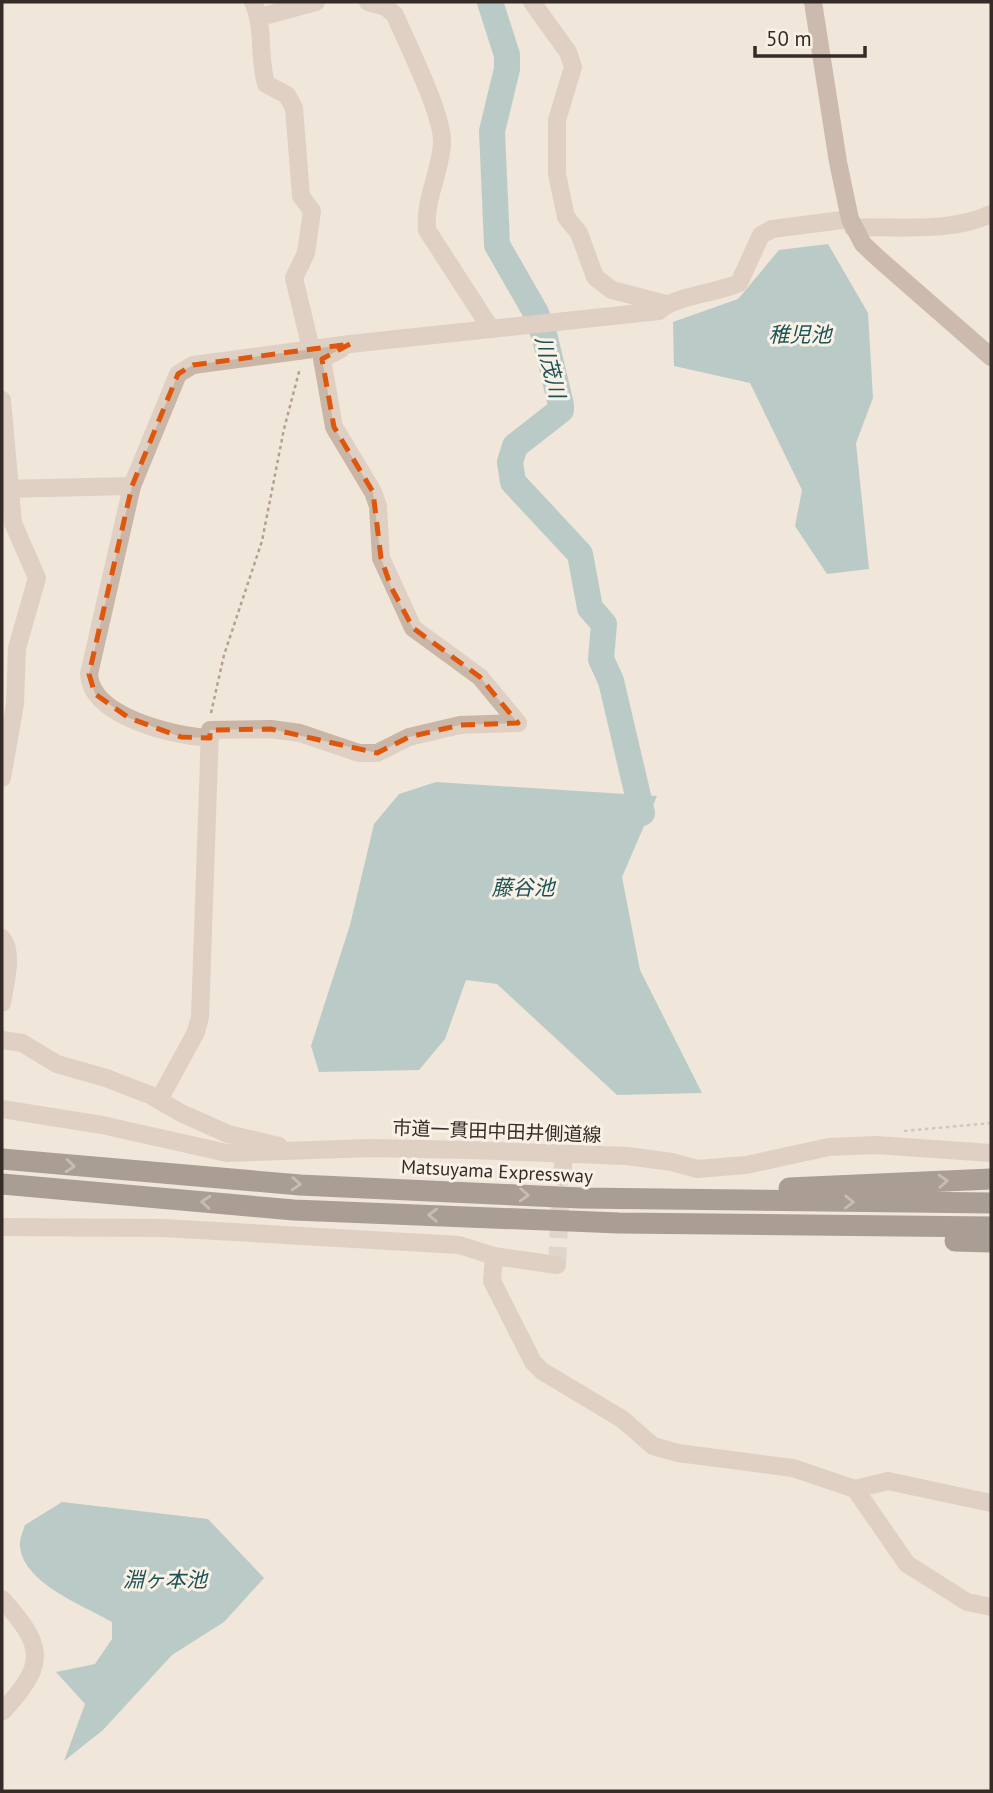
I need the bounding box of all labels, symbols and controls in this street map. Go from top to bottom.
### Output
scale bar [755,14,865,58]
text: 50 m [766,25,812,52]
water label: 稚児池 [769,321,833,348]
water label: 川茂川 [530,333,572,403]
water label: 藤谷池 [492,874,556,901]
street label: 市道一貫田中田井側道線 [392,1115,602,1147]
street label: Matsuyama Expressway [401,1154,594,1188]
one-way arrow [64,1158,75,1173]
one-way arrow [937,1174,948,1189]
one-way arrow [291,1176,302,1191]
one-way arrow [518,1187,529,1202]
one-way arrow [844,1194,855,1210]
one-way arrow [200,1195,211,1210]
one-way arrow [427,1208,438,1223]
water label: 淵ヶ本池 [123,1566,209,1593]

